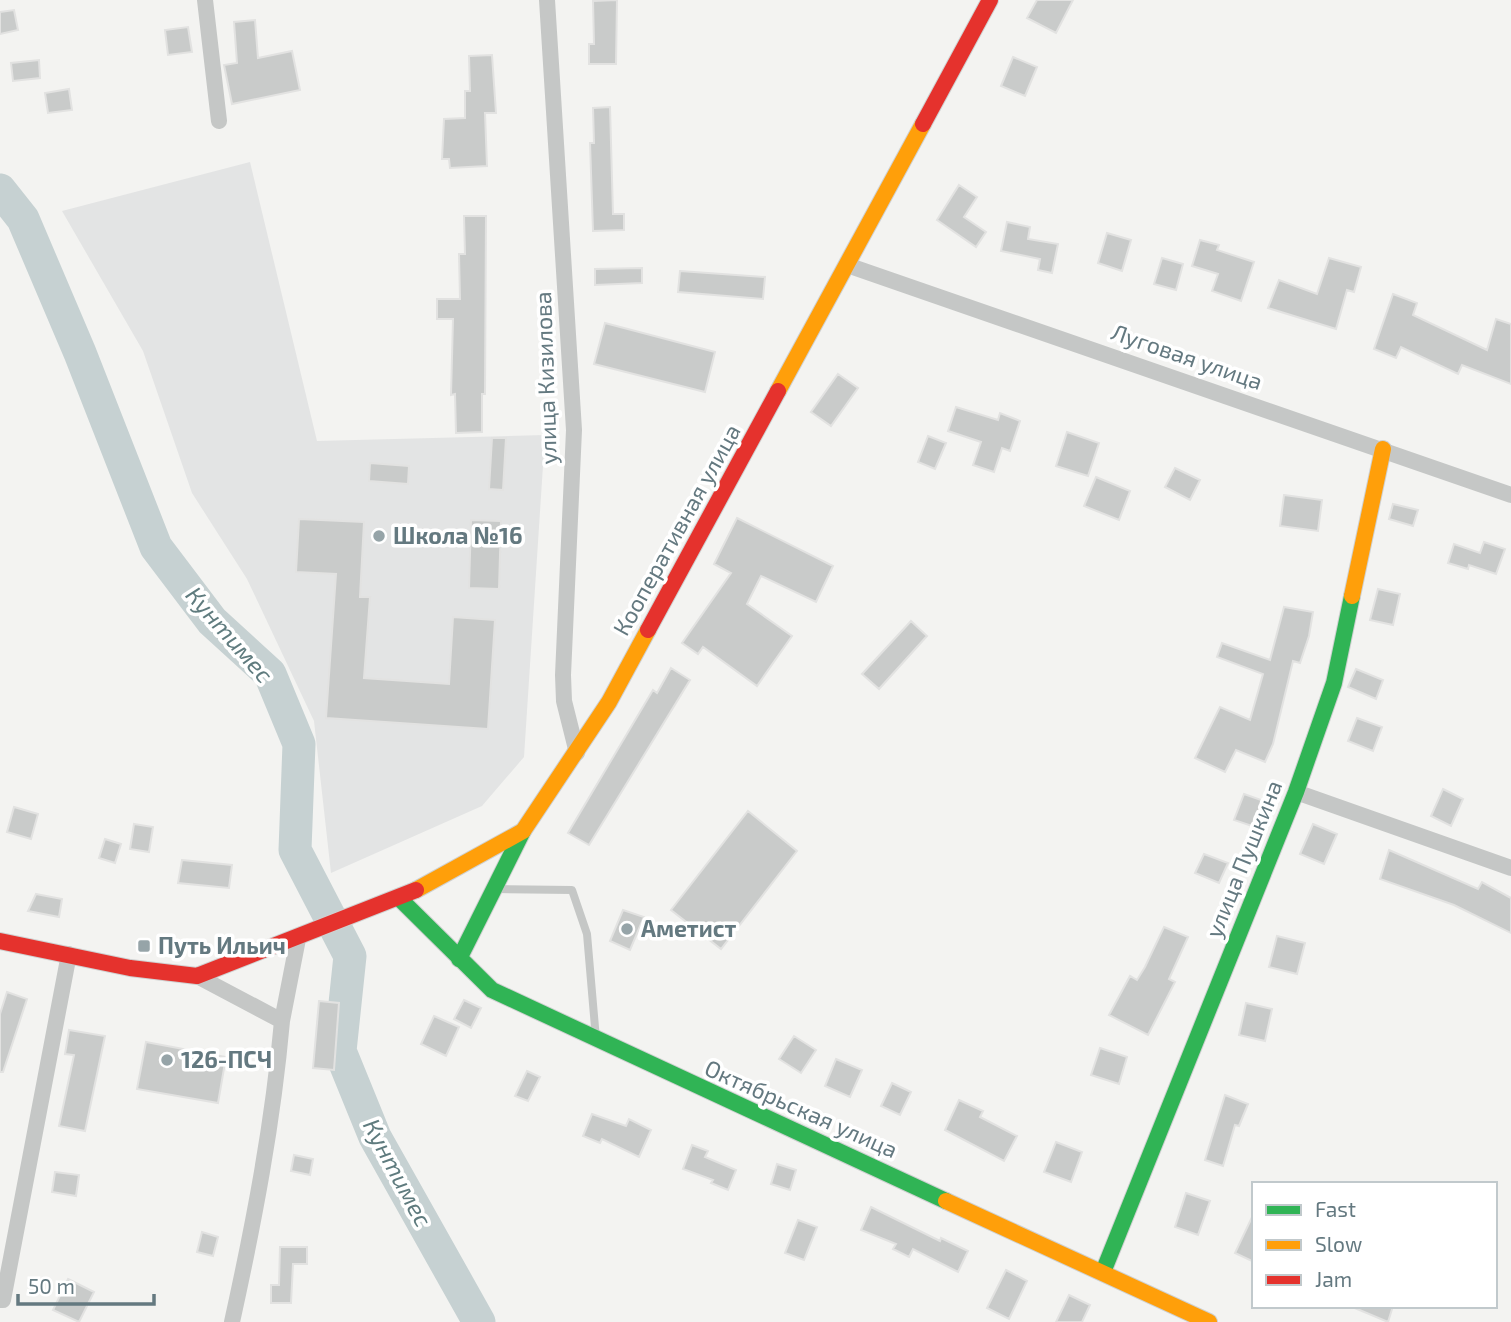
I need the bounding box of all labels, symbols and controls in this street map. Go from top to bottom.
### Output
street label: улица Кизилова [528,291,563,465]
street label: Луговая улица [1108,317,1267,396]
street label: Кооперативная улица [606,419,747,640]
place label: Школа №16 [393,521,522,549]
marker: Школа №16 [371,528,387,544]
water label: Кунтимес [180,580,280,688]
street label: улица Пушкина [1199,776,1288,942]
place label: Аметист [641,914,736,942]
marker: Аметист [619,921,635,937]
place label: Путь Ильич [158,931,286,959]
marker: Путь Ильич [136,938,152,954]
place label: 126-ПСЧ [181,1045,272,1073]
marker: 126-ПСЧ [159,1052,175,1068]
street label: Октябрьская улица [700,1053,902,1164]
water label: Кунтимес [358,1113,439,1232]
legend [1252,1182,1497,1308]
text: Fast [1315,1196,1356,1221]
text: Slow [1315,1231,1362,1256]
scale bar [18,1262,154,1306]
text: Jam [1315,1266,1352,1291]
text: 50 m [28,1273,75,1298]

